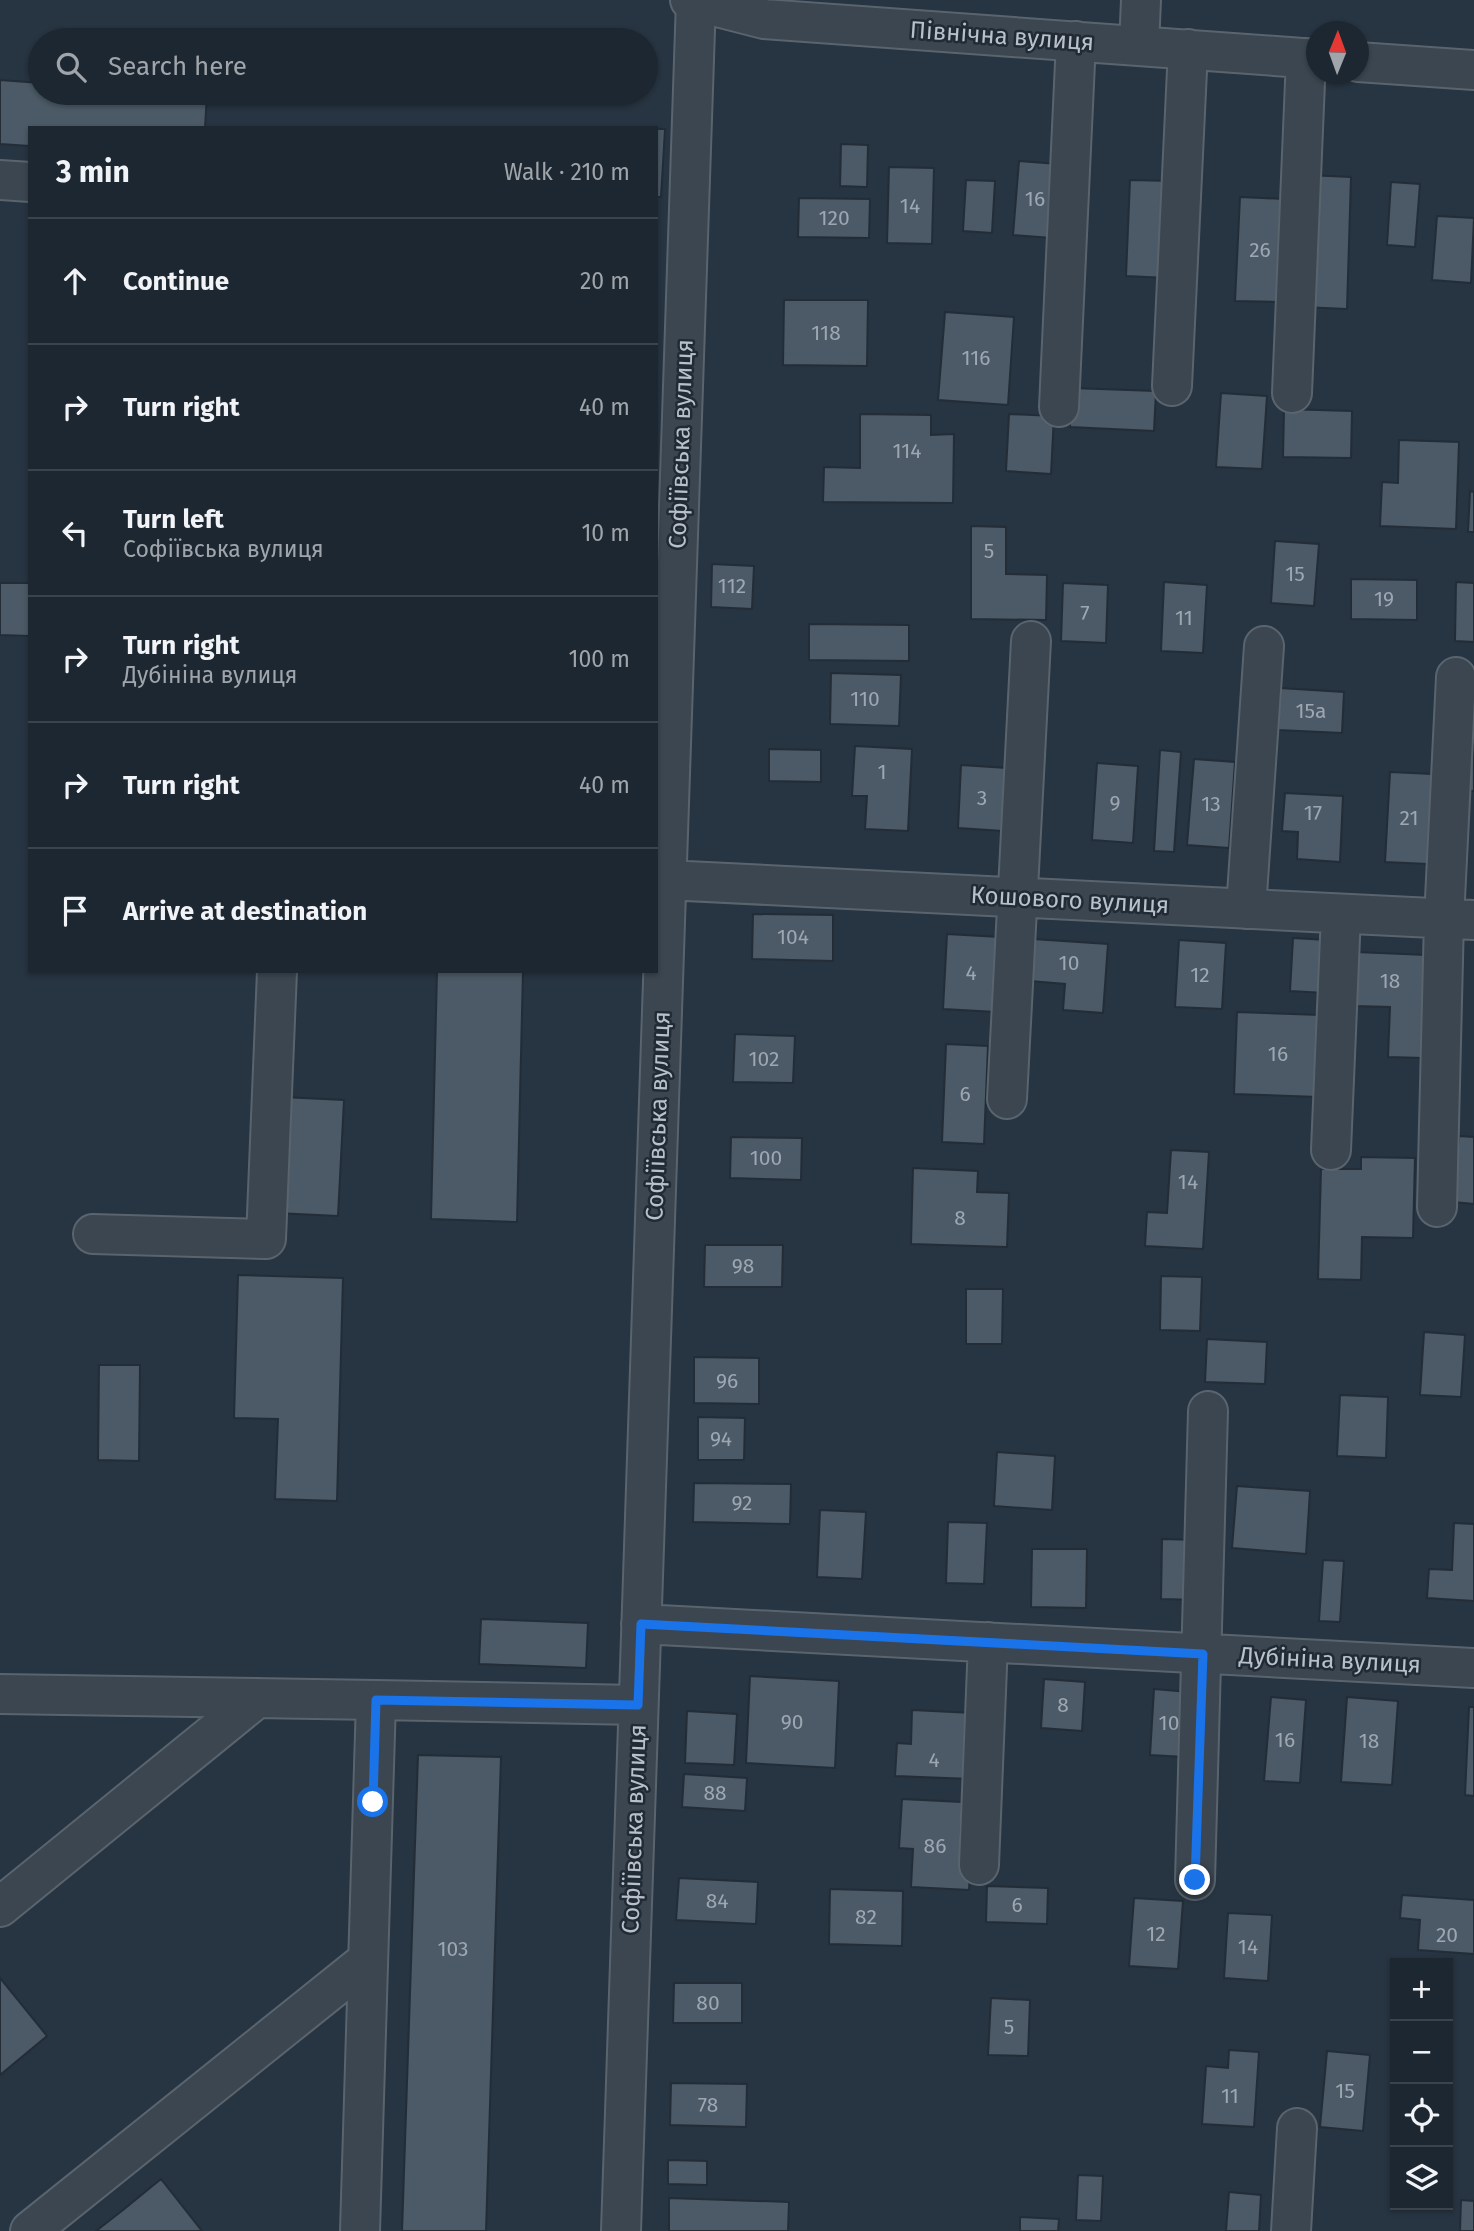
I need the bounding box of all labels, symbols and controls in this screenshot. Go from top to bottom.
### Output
street label: Північна вулиця [909,16,1095,56]
north arrow [1306,21,1369,84]
search box [28,28,658,105]
icon: search [52,48,90,86]
text: Search here [108,51,247,82]
text: 3 min [56,154,130,190]
text: Walk · 210 m [504,158,630,186]
house number: 16 [1025,186,1045,212]
house number: 14 [900,193,920,219]
house number: 120 [818,205,850,231]
house number: 26 [1249,237,1271,263]
icon: ahead [56,262,94,300]
text: Continue [123,266,229,297]
text: 20 m [580,267,630,295]
house number: 118 [811,320,841,346]
street label: Софіївська вулиця [663,339,699,549]
house number: 116 [961,345,991,371]
icon: right [56,388,94,426]
text: Turn right [123,392,240,423]
text: 40 m [579,393,630,421]
house number: 114 [892,438,922,464]
text: Turn left [123,504,224,535]
icon: left [56,514,94,552]
text: 10 m [581,519,630,547]
text: Софіївська вулиця [123,535,324,563]
house number: 5 [984,538,994,564]
house number: 15 [1285,561,1305,587]
house number: 112 [718,573,746,599]
house number: 19 [1374,586,1394,612]
house number: 7 [1080,600,1090,626]
house number: 11 [1175,605,1193,631]
text: Turn right [123,630,240,661]
icon: right [56,640,94,678]
text: 100 m [569,645,630,673]
text: Дубініна вулиця [123,661,297,689]
house number: 110 [850,686,880,712]
house number: 15а [1295,698,1327,724]
house number: 1 [877,759,887,785]
icon: right [56,766,94,804]
text: Turn right [123,770,240,801]
text: 40 m [579,771,630,799]
house number: 3 [977,785,987,811]
house number: 9 [1109,790,1121,816]
house number: 13 [1201,791,1221,817]
house number: 17 [1304,800,1322,826]
house number: 21 [1400,805,1418,831]
street label: Кошового вулиця [970,881,1170,919]
icon: arrive [56,892,94,930]
text: Arrive at destination [123,896,367,927]
house number: 104 [777,924,809,950]
house number: 10 [1059,950,1079,976]
house number: 4 [965,960,977,986]
house number: 12 [1190,962,1210,988]
house number: 18 [1380,968,1400,994]
street label: Софіївська вулиця [640,1011,676,1221]
house number: 16 [1268,1041,1288,1067]
house number: 102 [749,1046,779,1072]
house number: 6 [959,1081,971,1107]
house number: 100 [750,1145,782,1171]
house number: 14 [1178,1169,1198,1195]
house number: 8 [954,1205,966,1231]
house number: 98 [732,1253,754,1279]
house number: 96 [716,1368,738,1394]
house number: 94 [710,1426,732,1452]
house number: 92 [732,1490,752,1516]
street label: Дубініна вулиця [1237,1641,1422,1679]
house number: 8 [1057,1692,1069,1718]
house number: 90 [781,1709,803,1735]
house number: 10 [1159,1710,1179,1736]
street label: Софіївська вулиця [616,1724,652,1934]
house number: 16 [1275,1727,1295,1753]
house number: 18 [1359,1728,1379,1754]
house number: 4 [928,1747,940,1773]
house number: 88 [703,1780,727,1806]
route start [357,1786,388,1817]
house number: 86 [924,1833,946,1859]
route end [1179,1864,1210,1895]
house number: 84 [706,1888,728,1914]
house number: 6 [1011,1892,1023,1918]
house number: 82 [855,1904,877,1930]
house number: 12 [1146,1921,1166,1947]
house number: 20 [1436,1922,1458,1948]
house number: 14 [1238,1934,1258,1960]
house number: 103 [437,1936,469,1962]
map controls [1390,1958,1453,2210]
button: + [1390,1958,1453,2021]
house number: 80 [696,1990,720,2016]
house number: 5 [1004,2014,1014,2040]
button: − [1390,2021,1453,2084]
house number: 15 [1335,2078,1355,2104]
house number: 11 [1221,2083,1239,2109]
button: locate [1390,2084,1453,2147]
house number: 78 [698,2092,718,2118]
button: layers [1390,2147,1453,2210]

